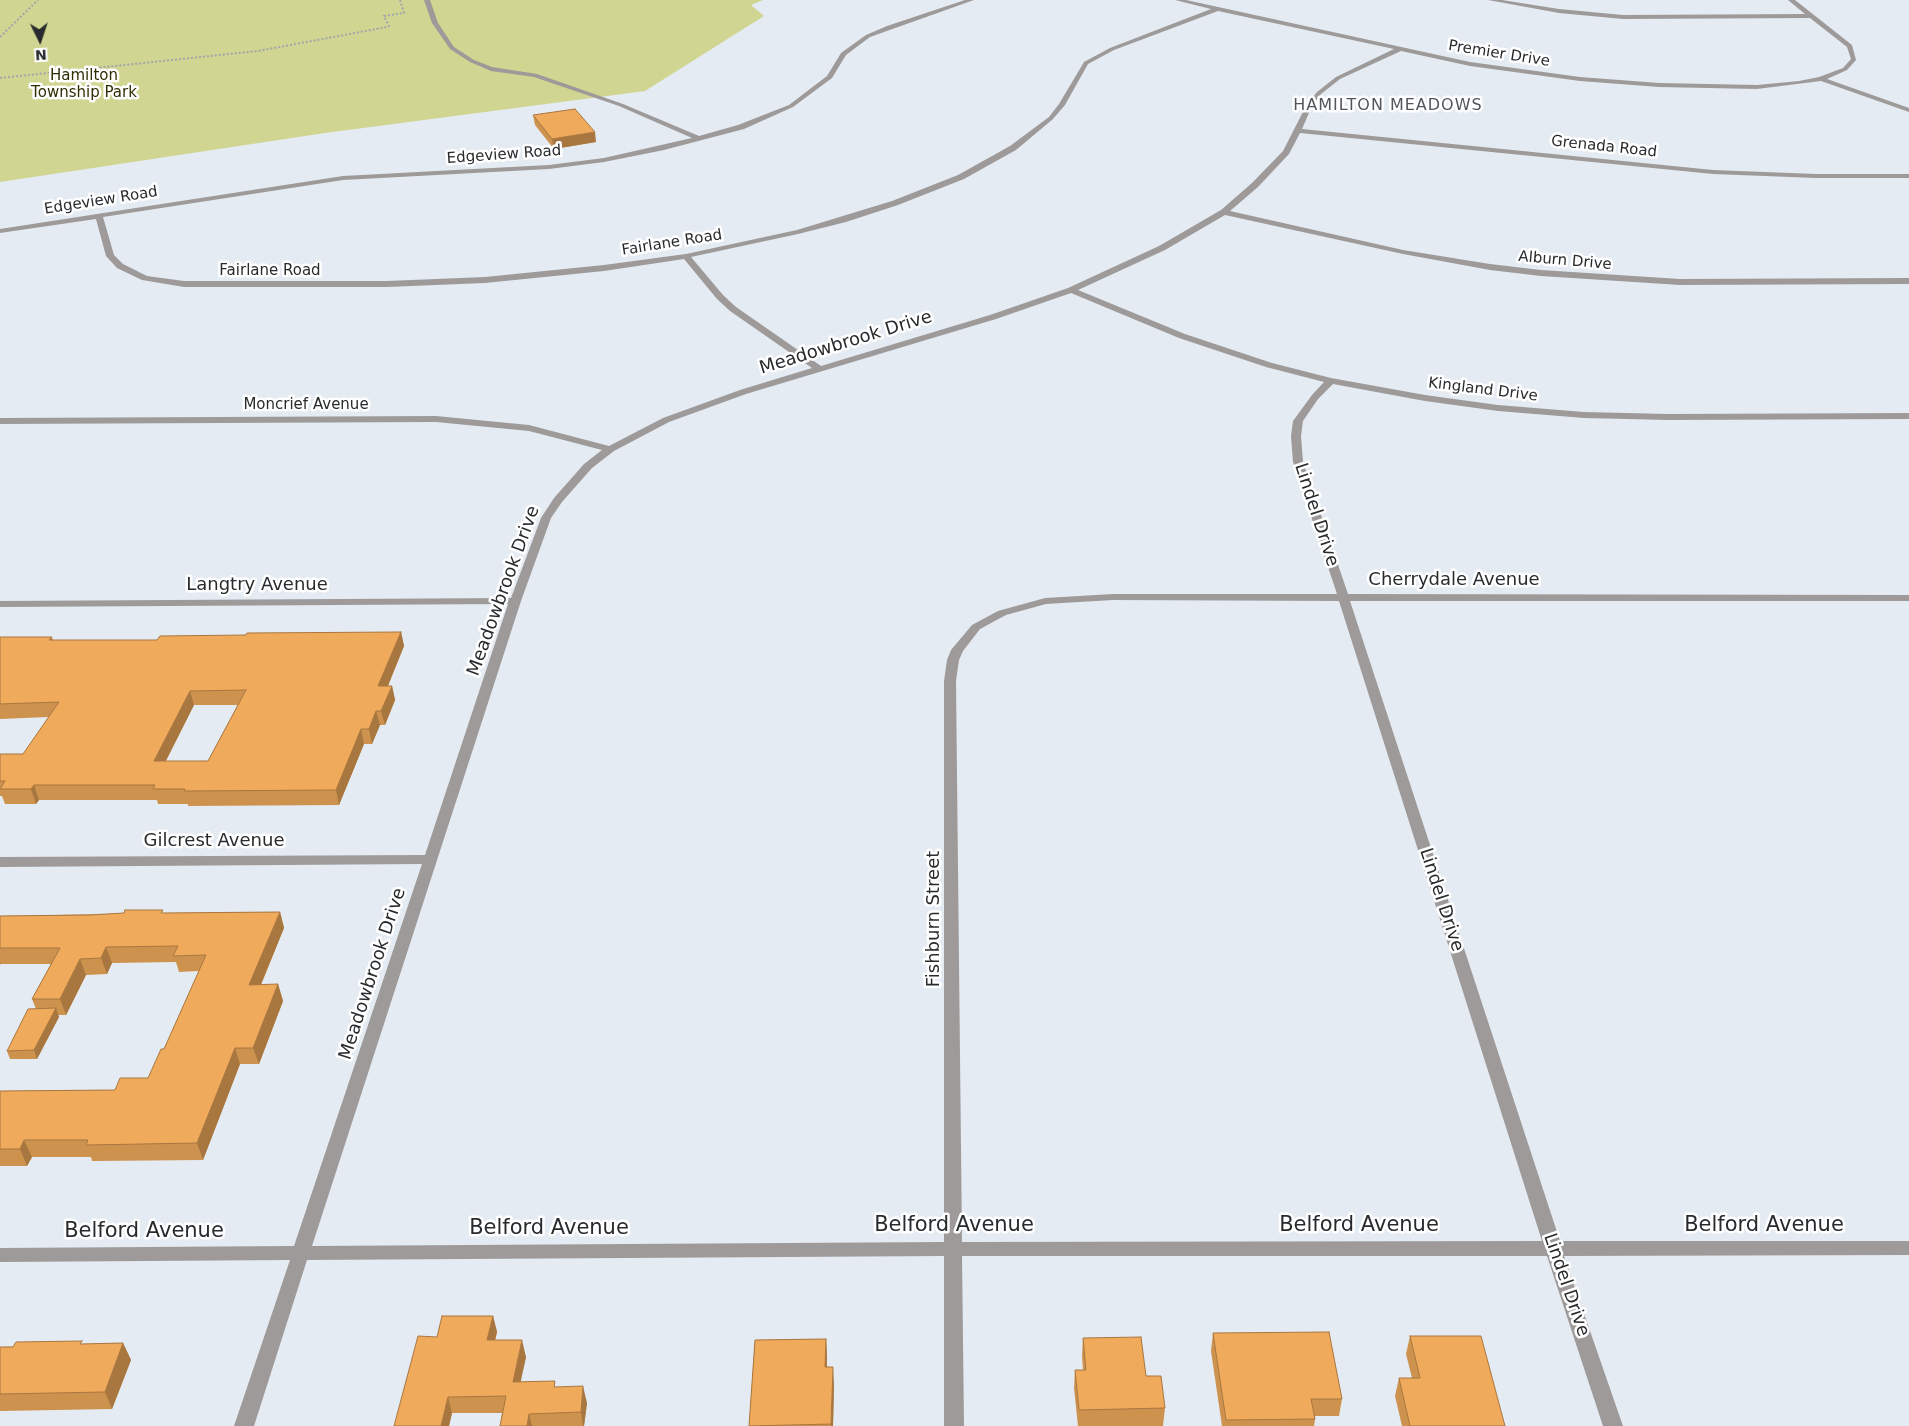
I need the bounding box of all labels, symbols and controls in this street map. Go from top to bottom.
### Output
north arrow [15,15,65,65]
street label: Premier Drive [1447,37,1551,71]
text: N [35,47,47,63]
park label: Hamilton Township Park [31,67,137,102]
district label: HAMILTON MEADOWS [1291,96,1485,116]
street label: Grenada Road [1550,132,1658,162]
street label: Edgeview Road [446,142,562,168]
street label: Edgeview Road [43,183,159,219]
street label: Fairlane Road [621,226,723,260]
street label: Alburn Drive [1518,248,1612,274]
street label: Fairlane Road [219,262,321,280]
street label: Meadowbrook Drive [757,306,935,380]
street label: Kingland Drive [1427,374,1539,406]
street label: Moncrief Avenue [243,396,369,414]
street label: Lindel Drive [1289,460,1343,570]
street label: Meadowbrook Drive [463,503,545,679]
street label: Cherrydale Avenue [1368,569,1540,591]
street label: Langtry Avenue [186,574,328,596]
street label: Gilcrest Avenue [144,830,284,852]
street label: Lindel Drive [1414,845,1468,955]
street label: Fishburn Street [923,851,945,987]
street label: Meadowbrook Drive [335,885,411,1063]
street label: Belford Avenue [874,1213,1034,1239]
street label: Belford Avenue [1279,1213,1439,1239]
street label: Belford Avenue [1684,1213,1844,1239]
street label: Belford Avenue [469,1216,629,1242]
street label: Belford Avenue [64,1219,224,1245]
street label: Lindel Drive [1538,1231,1594,1339]

